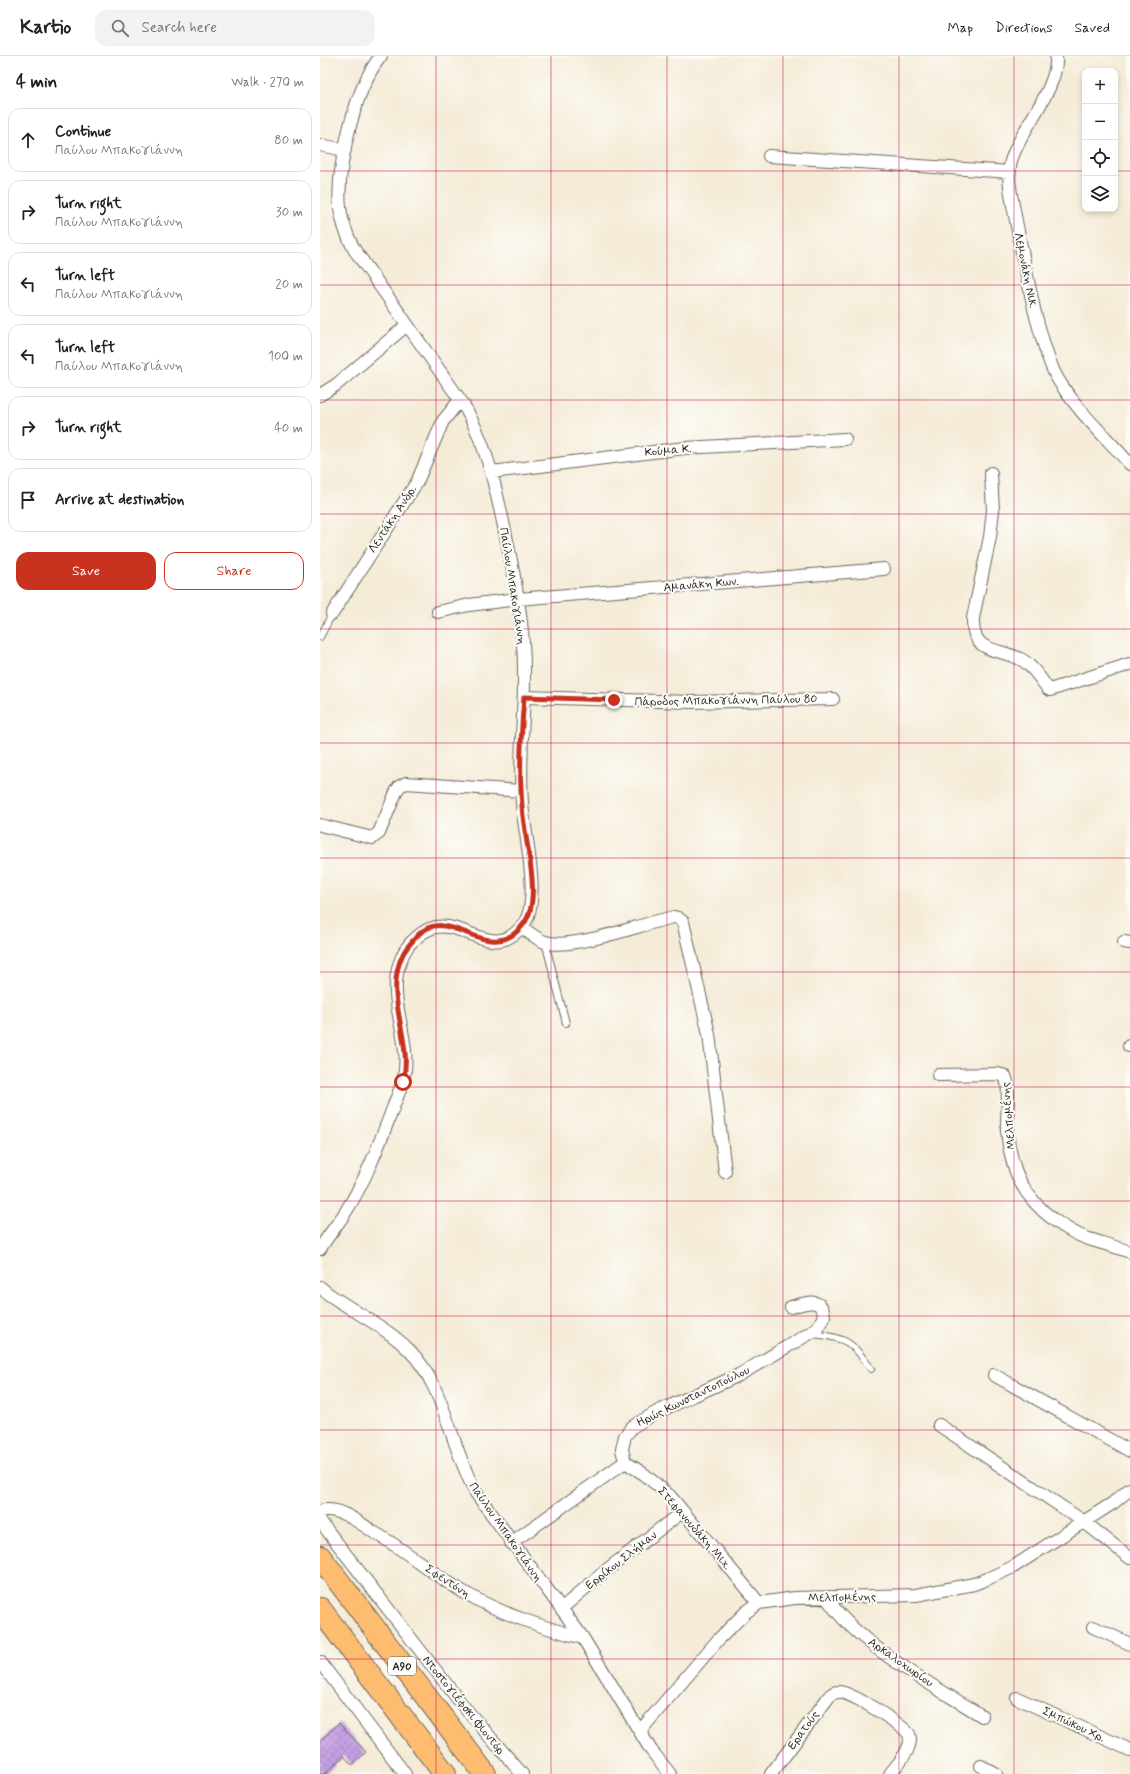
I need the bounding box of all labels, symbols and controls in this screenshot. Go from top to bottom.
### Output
search box [95,10,375,46]
text: Kartio [20,15,71,40]
icon: search [109,17,131,39]
text: Search here [141,18,217,38]
text: Map [947,19,973,37]
text: Directions [995,19,1053,37]
text: Saved [1075,19,1110,37]
map controls [1082,68,1118,212]
button: + [1082,68,1118,104]
text: 4 min [16,71,57,93]
text: Walk · 270 m [231,74,304,91]
button: − [1082,104,1118,140]
text: Continue [55,122,111,142]
icon: ahead [17,129,39,151]
text: 80 m [274,132,303,149]
button: locate [1082,140,1118,176]
text: Παύλου Μπακογιάννη [55,142,183,159]
button: layers [1082,176,1118,212]
text: Turn right [55,194,122,214]
icon: right [17,201,39,223]
text: 30 m [276,204,303,221]
text: Παύλου Μπακογιάννη [55,214,183,231]
street label: Λεμονάκη Νικ. [1009,231,1041,310]
text: Turn left [55,266,115,286]
icon: left [17,273,39,295]
text: 20 m [275,276,303,293]
text: Παύλου Μπακογιάννη [55,286,183,303]
text: Turn left [55,338,115,358]
icon: left [17,345,39,367]
text: 100 m [268,348,303,365]
text: Παύλου Μπακογιάννη [55,358,183,375]
icon: right [17,417,39,439]
text: Turn right [55,418,122,438]
text: 40 m [274,420,303,437]
street label: Κούμα Κ. [644,441,692,461]
street label: Λεντάκη Ανδρ. [365,482,421,557]
icon: arrive [17,489,39,511]
text: Arrive at destination [55,490,184,510]
street label: Παύλου Μπακογιάννη [495,527,529,646]
button: Save [16,552,156,590]
button: Share [164,552,304,590]
street label: Αμανάκη Κων. [663,574,739,596]
route end [605,691,623,709]
street label: Πάροδος Μπακογιάννη Παύλου 80 [635,691,818,711]
route start [394,1073,412,1091]
street label: Μελπομένης [997,1081,1020,1151]
street label: Ηρώς Κωνσταντοπούλου [634,1362,753,1431]
street label: Παύλου Μπακογιάννη [465,1480,546,1586]
street label: Στεφανουδάκη Μιχ. [654,1484,735,1573]
street label: Ερρίκου Σλήμαν [583,1528,661,1594]
street label: Σφεντόνη [422,1561,473,1602]
street label: Μελπομένης [808,1588,876,1607]
street label: Αρκαλοχωρίου [865,1634,937,1692]
street label: Ντοστογιέφσκι Φιοντόρ [418,1652,509,1758]
road number: Α90 [388,1657,416,1675]
street label: Σμπώκου Χρ. [1040,1703,1108,1746]
street label: Ερατούς [784,1708,823,1753]

